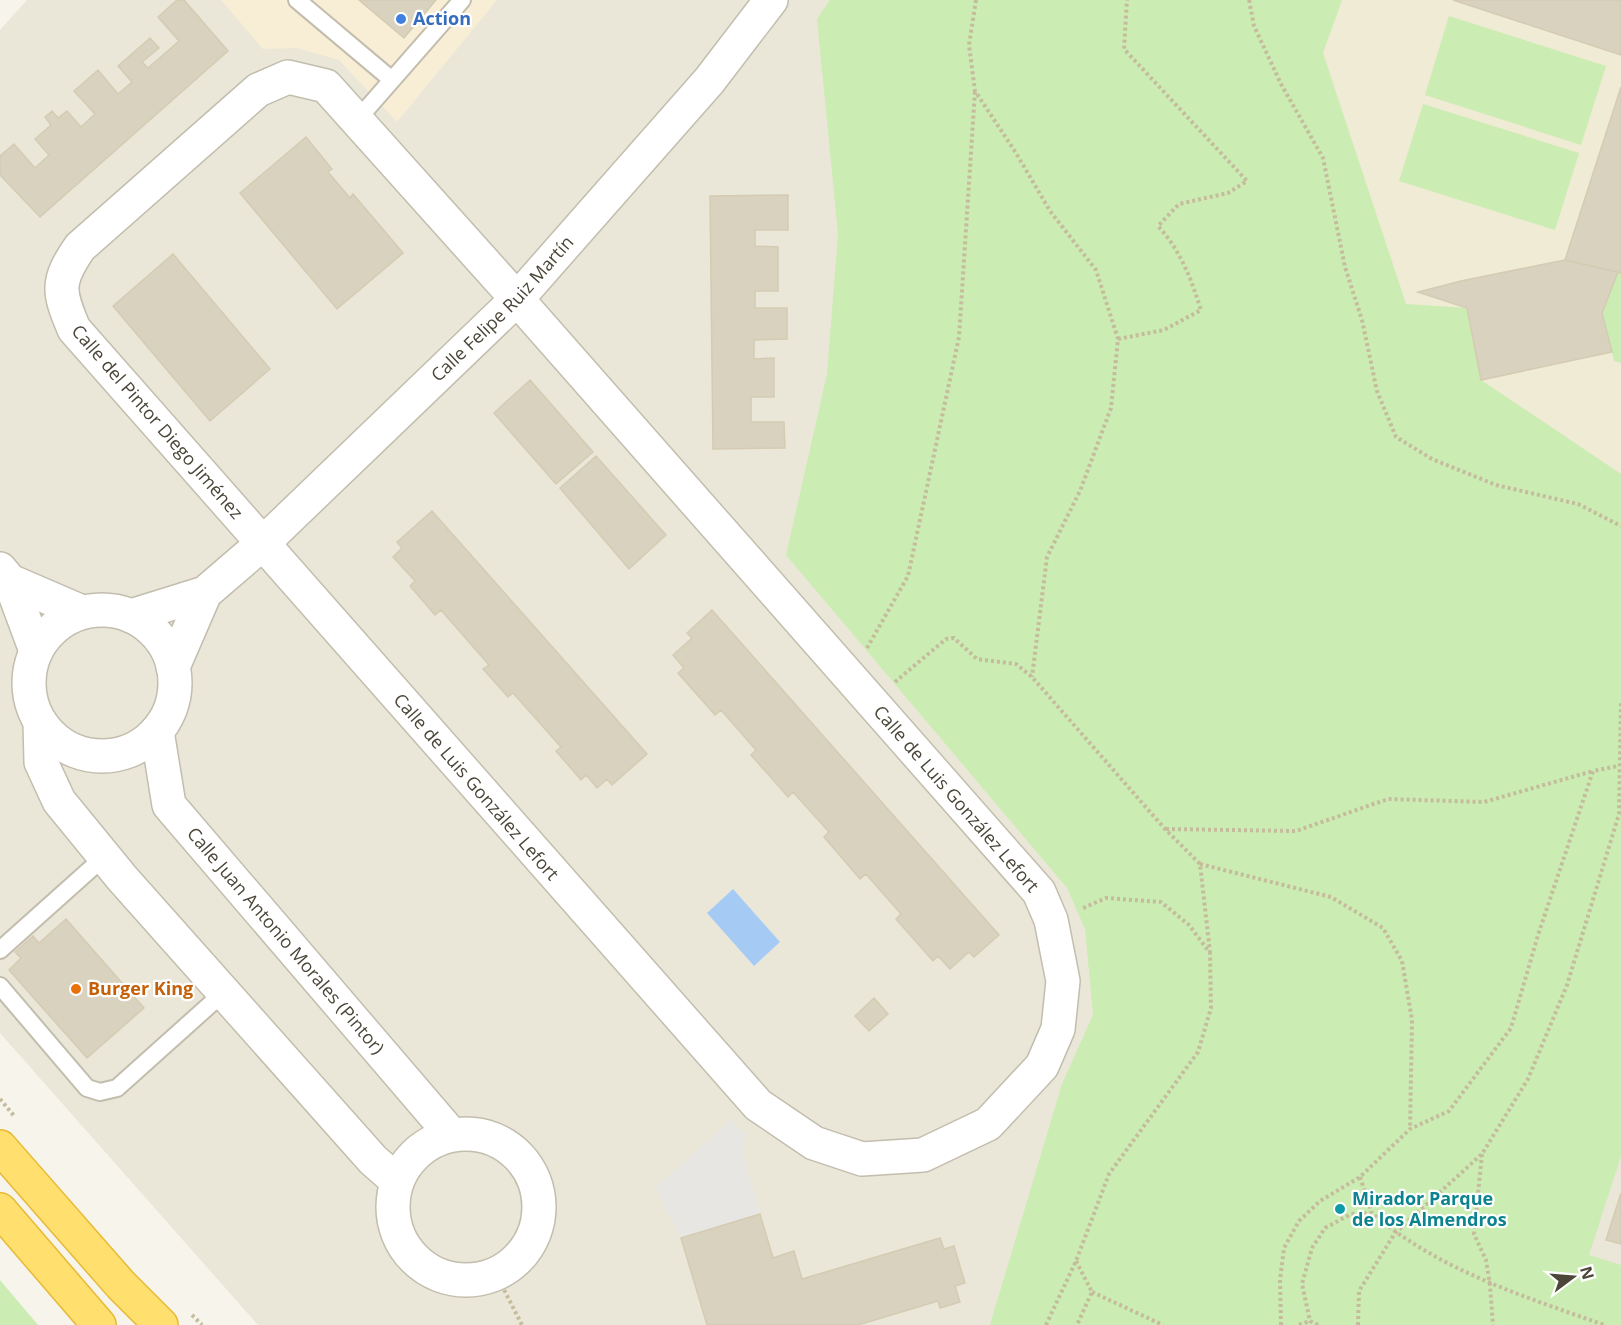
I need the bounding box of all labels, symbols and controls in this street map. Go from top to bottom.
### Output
place label: Action [413,6,471,30]
marker: Action [394,12,408,26]
street label: Calle Felipe Ruiz Martín [425,230,578,386]
street label: Calle del Pintor Diego Jiménez [67,319,249,524]
street label: Calle de Luis González Lefort [389,688,565,885]
street label: Calle de Luis González Lefort [869,700,1045,897]
street label: Calle Juan Antonio Morales (Pintor) [182,822,390,1059]
place label: Burger King [88,976,193,1000]
marker: Burger King [69,982,83,996]
place label: Mirador Parque de los Almendros [1352,1186,1507,1231]
marker: Mirador Parque de los Almendros [1333,1202,1347,1216]
north arrow [1543,1247,1603,1307]
text: N [1575,1264,1600,1282]

